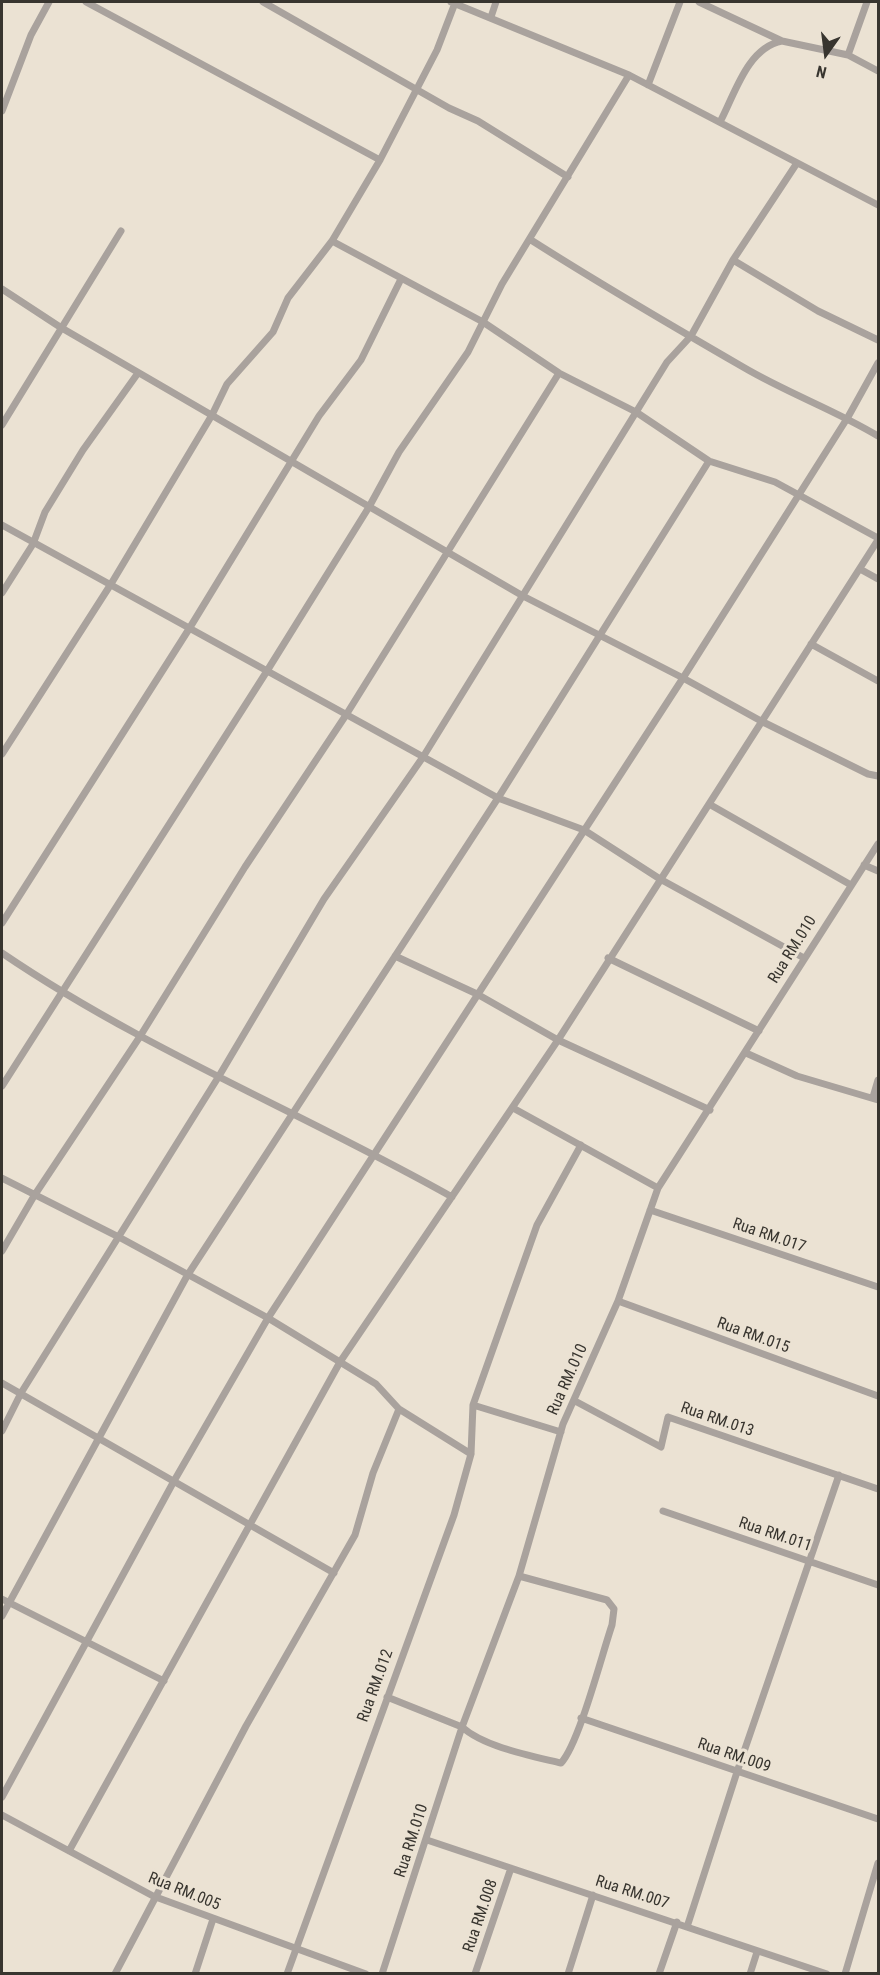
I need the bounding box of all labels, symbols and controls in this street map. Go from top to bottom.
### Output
north arrow [796,24,856,84]
text: N [814,62,829,82]
street label: Rua RM.010 [765,913,821,987]
street label: Rua RM.017 [730,1215,808,1257]
street label: Rua RM.015 [714,1314,792,1358]
street label: Rua RM.010 [544,1341,592,1419]
street label: Rua RM.013 [678,1399,756,1441]
street label: Rua RM.011 [736,1514,814,1556]
street label: Rua RM.012 [354,1647,398,1725]
street label: Rua RM.009 [695,1735,773,1777]
street label: Rua RM.010 [391,1802,433,1880]
street label: Rua RM.005 [145,1869,223,1915]
street label: Rua RM.007 [593,1872,671,1914]
street label: Rua RM.008 [460,1877,502,1955]

